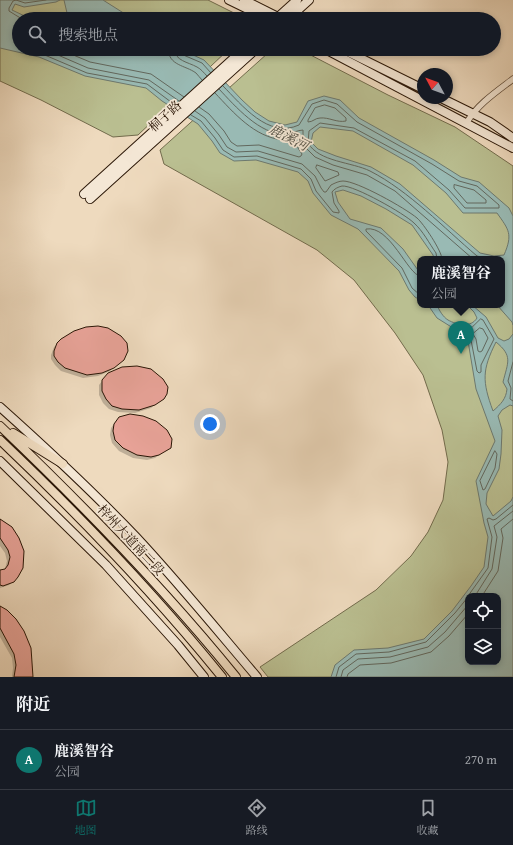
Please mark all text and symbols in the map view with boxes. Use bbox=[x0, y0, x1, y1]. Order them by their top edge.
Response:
search box bbox=[12, 12, 501, 56]
icon: search bbox=[26, 23, 48, 45]
text: 搜索地点 bbox=[58, 24, 118, 45]
north arrow bbox=[417, 68, 453, 104]
street label: 桐子路 bbox=[144, 96, 186, 136]
water label: 鹿溪河 bbox=[266, 119, 315, 157]
popup bbox=[417, 256, 505, 308]
text: 鹿溪智谷 bbox=[431, 262, 491, 283]
text: 公园 bbox=[431, 284, 457, 303]
pin: A bbox=[448, 321, 474, 354]
your location bbox=[200, 414, 220, 434]
street label: 梓州大道南二段 bbox=[93, 500, 169, 580]
map controls bbox=[465, 593, 501, 665]
button: locate bbox=[465, 593, 501, 629]
button: layers bbox=[465, 629, 501, 665]
text: 附近 bbox=[16, 691, 50, 716]
text: 鹿溪智谷 bbox=[54, 740, 114, 761]
text: A bbox=[25, 750, 33, 769]
text: 270 m bbox=[465, 750, 497, 769]
text: 公园 bbox=[54, 762, 80, 781]
tab: 地图 bbox=[75, 797, 97, 838]
tab: 路线 bbox=[246, 797, 268, 838]
tab: 收藏 bbox=[417, 797, 439, 838]

